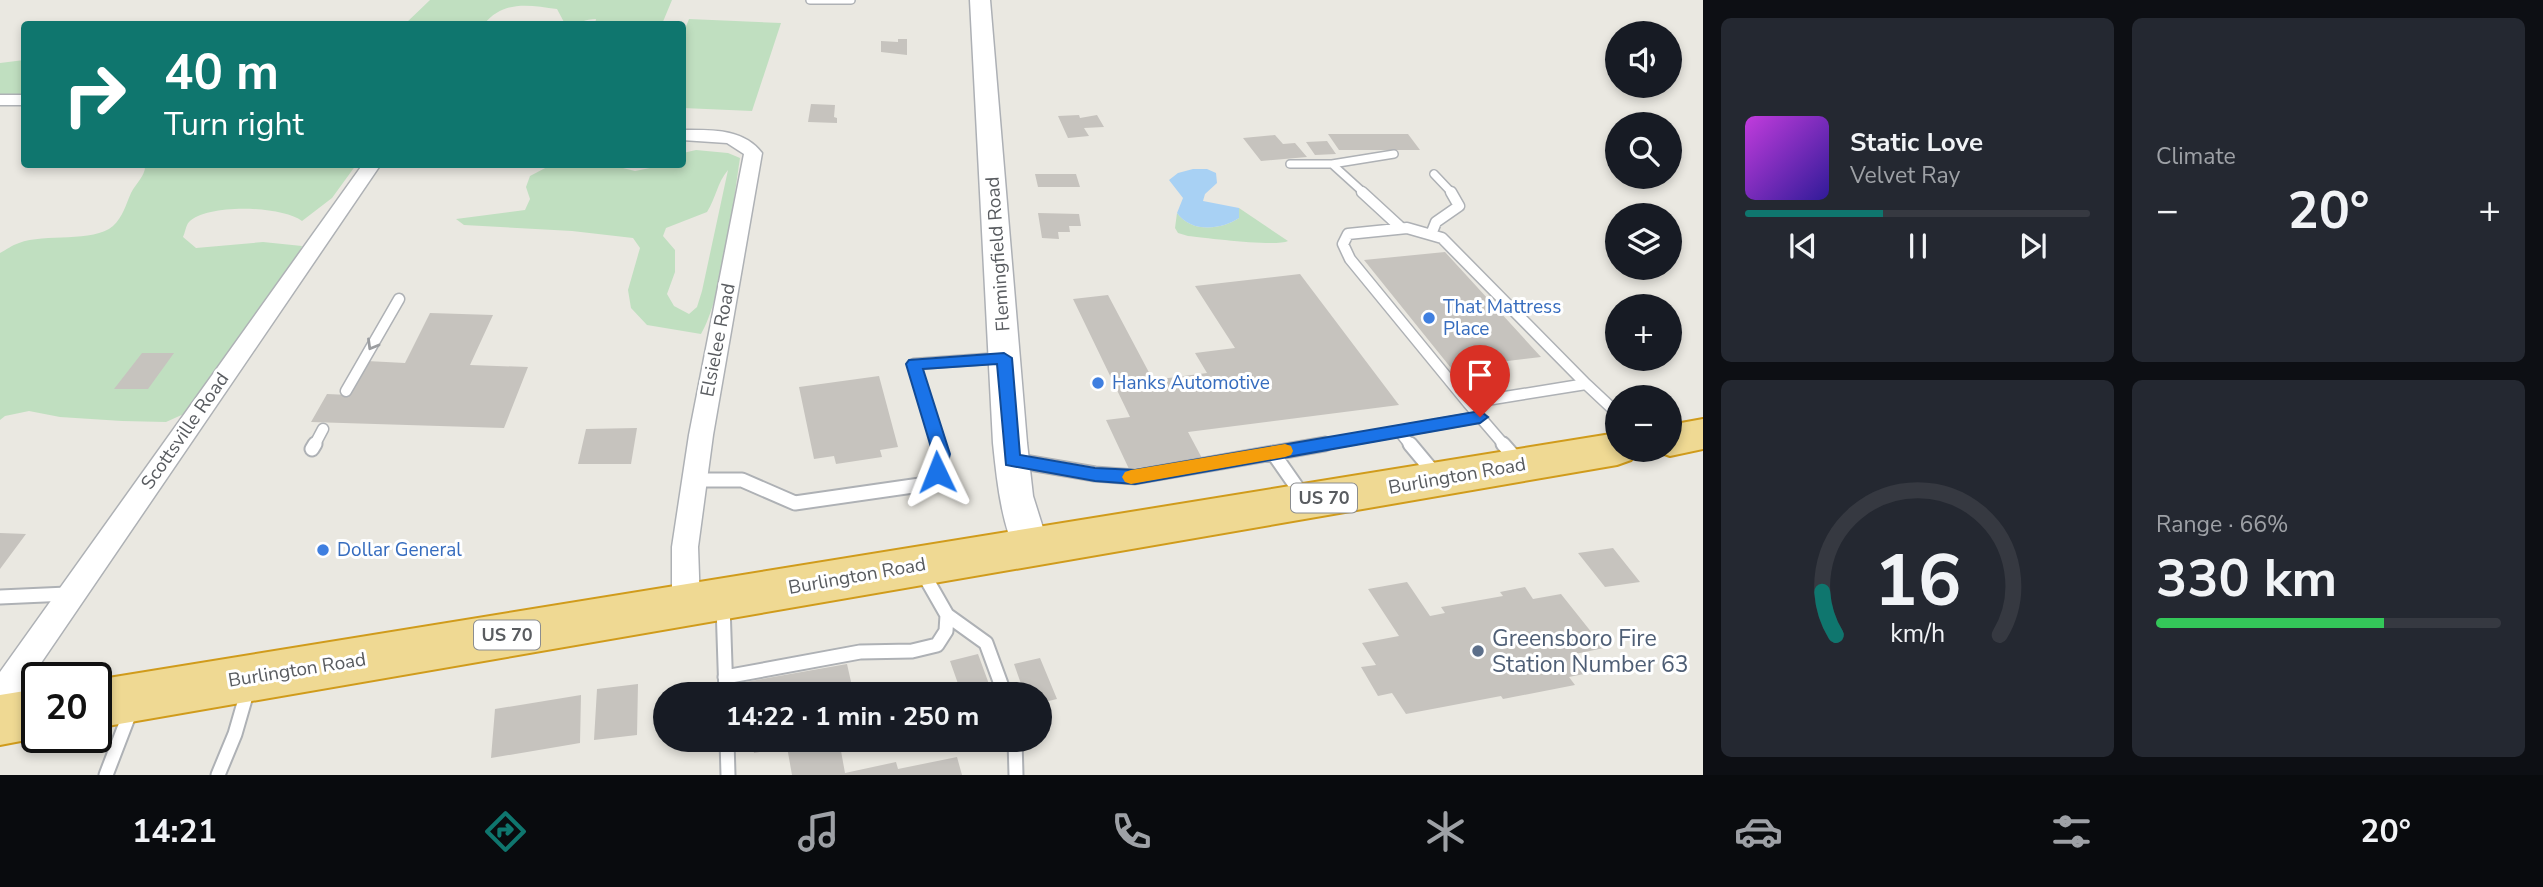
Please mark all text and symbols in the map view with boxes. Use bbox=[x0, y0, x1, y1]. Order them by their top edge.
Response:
map controls bbox=[1605, 21, 1682, 462]
button: sound bbox=[1605, 21, 1682, 98]
text: 40 m bbox=[164, 39, 279, 106]
icon: right bbox=[49, 49, 140, 140]
text: Turn right bbox=[164, 103, 304, 146]
button: search bbox=[1605, 112, 1682, 189]
text: Static Love bbox=[1850, 125, 1983, 160]
text: Climate bbox=[2156, 141, 2236, 172]
text: Velvet Ray bbox=[1850, 160, 1960, 191]
text: 20° bbox=[2287, 175, 2370, 246]
street label: Flemingfield Road bbox=[980, 176, 1016, 332]
text: − bbox=[2156, 185, 2179, 236]
text: + bbox=[2478, 185, 2501, 236]
button: layers bbox=[1605, 203, 1682, 280]
icon: previous bbox=[1784, 227, 1822, 265]
icon: pause bbox=[1899, 227, 1937, 265]
icon: next bbox=[2014, 227, 2052, 265]
street label: Elsielee Road bbox=[694, 281, 742, 399]
place label: That Mattress Place bbox=[1443, 294, 1561, 342]
button: + bbox=[1605, 294, 1682, 371]
marker: That Mattress Place bbox=[1421, 310, 1437, 326]
one-way arrow bbox=[367, 338, 380, 350]
pin bbox=[1450, 345, 1510, 417]
icon: arrive bbox=[1461, 356, 1499, 394]
street label: Scottsville Road bbox=[135, 367, 235, 495]
place label: Hanks Automotive bbox=[1112, 370, 1270, 396]
marker: Hanks Automotive bbox=[1090, 375, 1106, 391]
button: − bbox=[1605, 385, 1682, 462]
position arrow bbox=[900, 435, 974, 509]
street label: Burlington Road bbox=[1386, 451, 1528, 501]
road number: US 70 bbox=[1291, 484, 1357, 512]
text: Range · 66% bbox=[2156, 509, 2288, 540]
text: 16 bbox=[1874, 531, 1961, 631]
place label: Dollar General bbox=[337, 537, 462, 563]
marker: Dollar General bbox=[315, 542, 331, 558]
text: 330 km bbox=[2156, 543, 2337, 614]
street label: Burlington Road bbox=[786, 551, 928, 601]
text: km/h bbox=[1890, 616, 1945, 650]
road number: US 70 bbox=[474, 620, 540, 650]
place label: Greensboro Fire Station Number 63 bbox=[1492, 623, 1689, 680]
marker: Greensboro Fire Station Number 63 bbox=[1470, 643, 1486, 659]
street label: Burlington Road bbox=[226, 646, 368, 694]
speed limit sign: 20 bbox=[21, 662, 112, 753]
text: 14:22 · 1 min · 250 m bbox=[726, 699, 979, 734]
icon: directions bbox=[481, 807, 530, 856]
icon: music bbox=[794, 807, 843, 856]
icon: phone bbox=[1107, 807, 1156, 856]
icon: climate bbox=[1421, 807, 1470, 856]
icon: car bbox=[1734, 807, 1783, 856]
icon: filters bbox=[2047, 807, 2096, 856]
text: 14:21 bbox=[132, 810, 217, 853]
text: 20° bbox=[2360, 810, 2411, 853]

